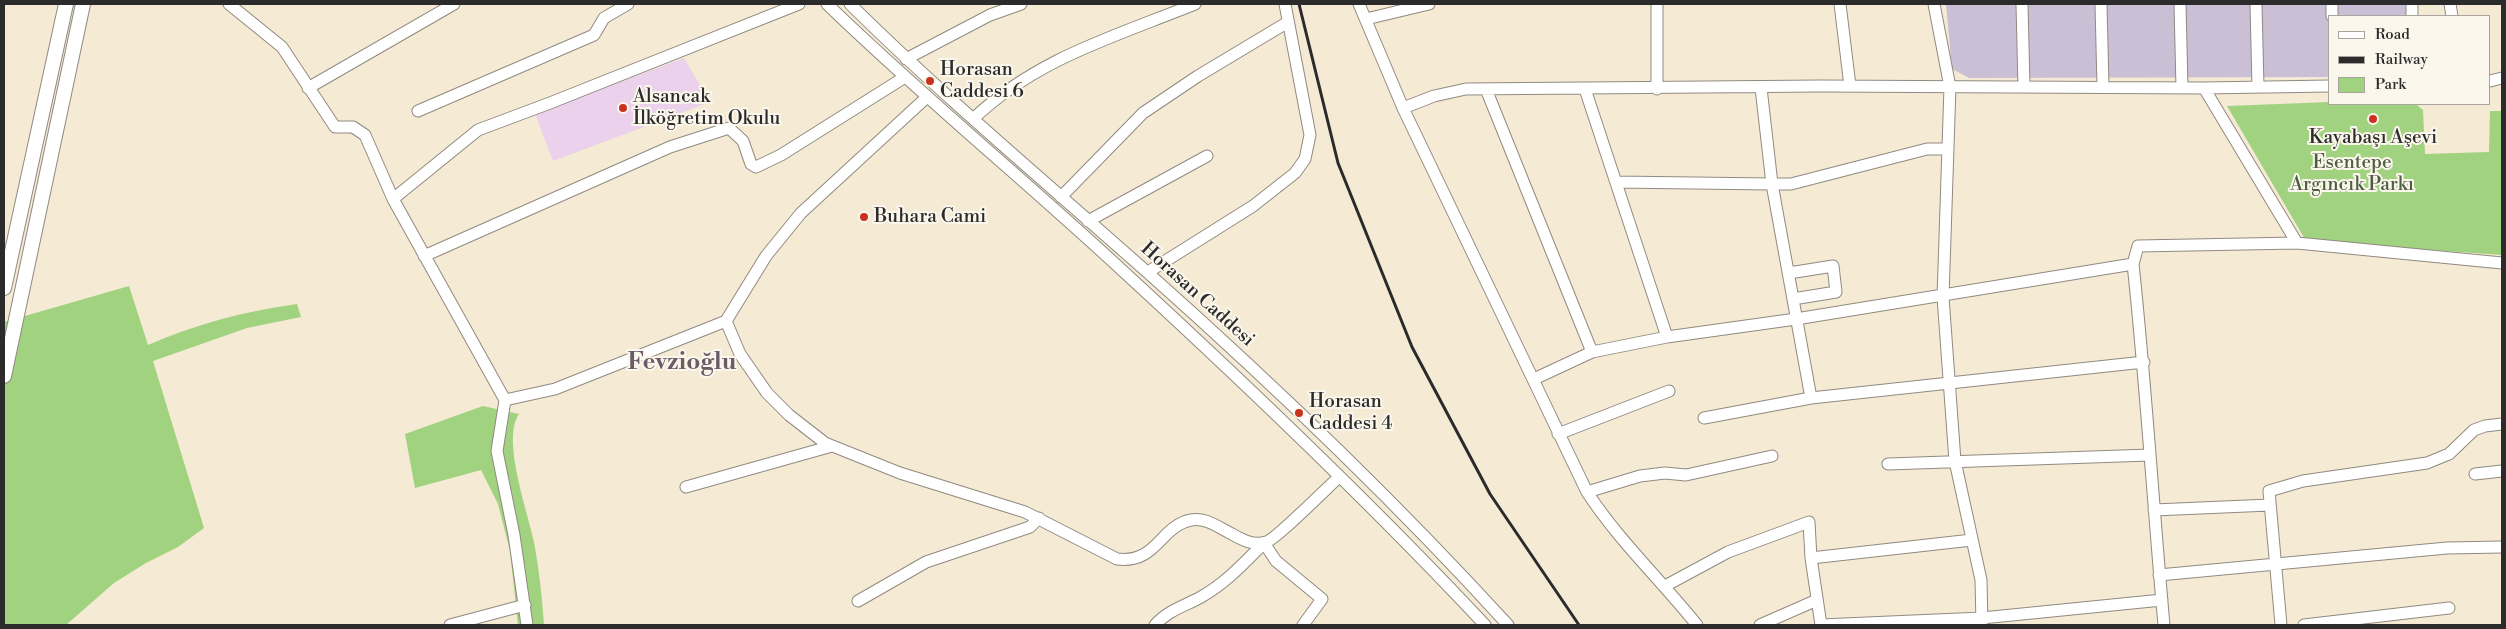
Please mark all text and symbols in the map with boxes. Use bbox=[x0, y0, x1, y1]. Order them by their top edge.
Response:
legend bbox=[2328, 15, 2491, 105]
text: Road bbox=[2375, 25, 2410, 44]
text: Railway bbox=[2375, 50, 2428, 69]
place label: Horasan Caddesi 6 bbox=[940, 59, 1024, 103]
marker: Horasan Caddesi 6 bbox=[924, 75, 936, 87]
text: Park bbox=[2375, 75, 2406, 94]
place label: Alsancak İlköğretim Okulu bbox=[633, 86, 780, 130]
marker: Alsancak İlköğretim Okulu bbox=[617, 102, 629, 114]
marker: Kayabaşı Aşevi bbox=[2367, 113, 2379, 125]
place label: Kayabaşı Aşevi bbox=[2309, 127, 2437, 149]
park label: Esentepe Argıncık Parkı bbox=[2290, 152, 2414, 196]
place label: Buhara Cami bbox=[874, 206, 986, 228]
marker: Buhara Cami bbox=[858, 211, 870, 223]
street label: Horasan Caddesi bbox=[1135, 238, 1259, 352]
district label: Fevzioğlu bbox=[628, 349, 736, 377]
place label: Horasan Caddesi 4 bbox=[1309, 391, 1393, 435]
marker: Horasan Caddesi 4 bbox=[1293, 407, 1305, 419]

